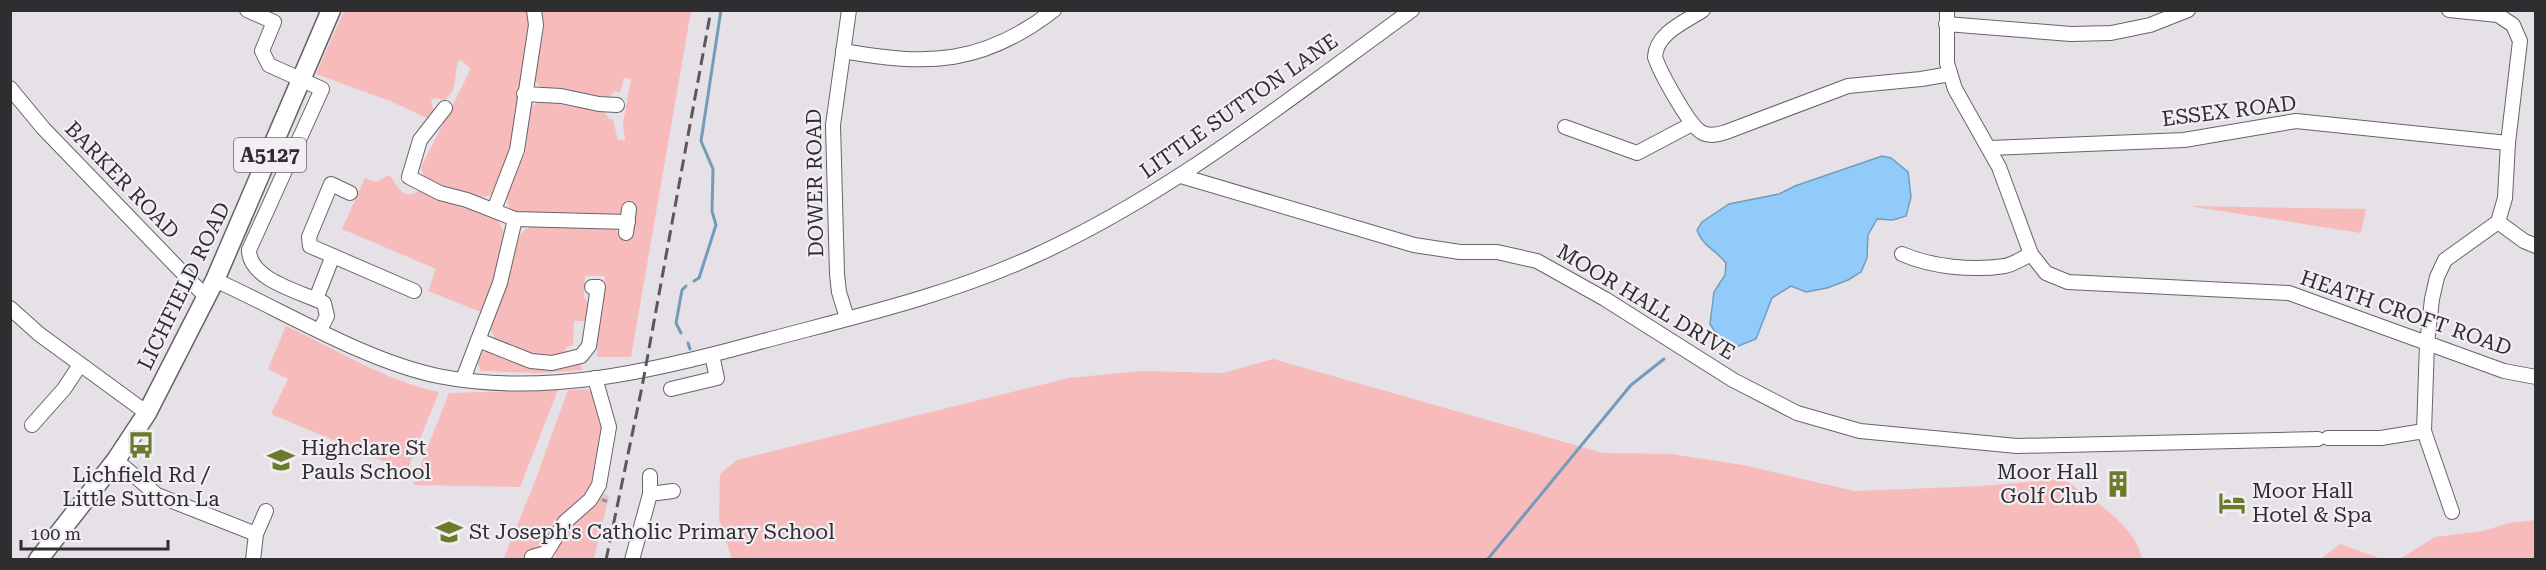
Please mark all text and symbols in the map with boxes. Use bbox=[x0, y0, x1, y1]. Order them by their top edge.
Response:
street label: LITTLE SUTTON LANE bbox=[1136, 29, 1342, 183]
street label: ESSEX ROAD bbox=[2160, 91, 2298, 131]
street label: DOWER ROAD bbox=[802, 108, 828, 258]
street label: BARKER ROAD bbox=[60, 116, 184, 244]
road number: A5127 bbox=[234, 138, 306, 172]
street label: LICHFIELD ROAD bbox=[133, 198, 235, 374]
street label: MOOR HALL DRIVE bbox=[1553, 239, 1739, 365]
street label: HEATH CROFT ROAD bbox=[2297, 266, 2515, 360]
bus stop icon: Lichfield Rd / Little Sutton La bbox=[126, 430, 156, 460]
place label: Highclare St Pauls School bbox=[301, 436, 432, 484]
school or university icon: Highclare St Pauls School bbox=[266, 445, 296, 475]
place label: Moor Hall Golf Club bbox=[1997, 460, 2099, 508]
place label: Lichfield Rd / Little Sutton La bbox=[62, 463, 220, 511]
building icon: Moor Hall Golf Club bbox=[2103, 469, 2133, 499]
place label: Moor Hall Hotel & Spa bbox=[2252, 479, 2372, 527]
hotel icon: Moor Hall Hotel & Spa bbox=[2217, 488, 2247, 518]
scale bar bbox=[21, 513, 168, 551]
school or university icon: St Joseph's Catholic Primary School bbox=[434, 517, 464, 547]
place label: St Joseph's Catholic Primary School bbox=[469, 520, 835, 544]
text: 100 m bbox=[30, 523, 81, 544]

